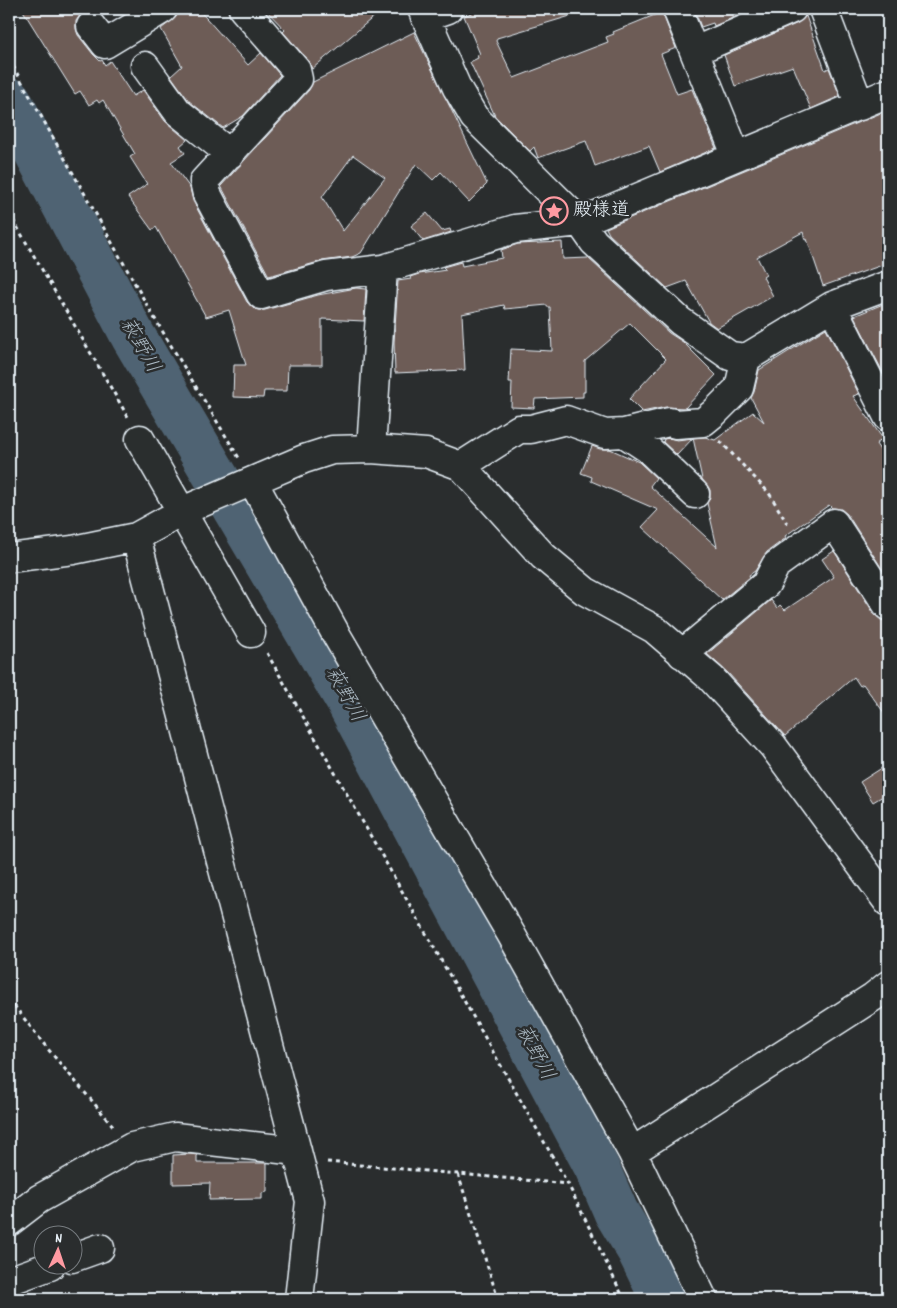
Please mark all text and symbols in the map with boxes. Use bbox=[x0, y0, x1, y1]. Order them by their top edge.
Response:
place icon: 殿様道 bbox=[539, 196, 569, 226]
place label: 殿様道 bbox=[573, 198, 630, 225]
water label: 萩野川 bbox=[112, 313, 166, 379]
water label: 萩野川 bbox=[317, 662, 371, 728]
water label: 萩野川 bbox=[508, 1020, 560, 1086]
north arrow bbox=[32, 1226, 82, 1276]
text: N bbox=[55, 1229, 63, 1249]

